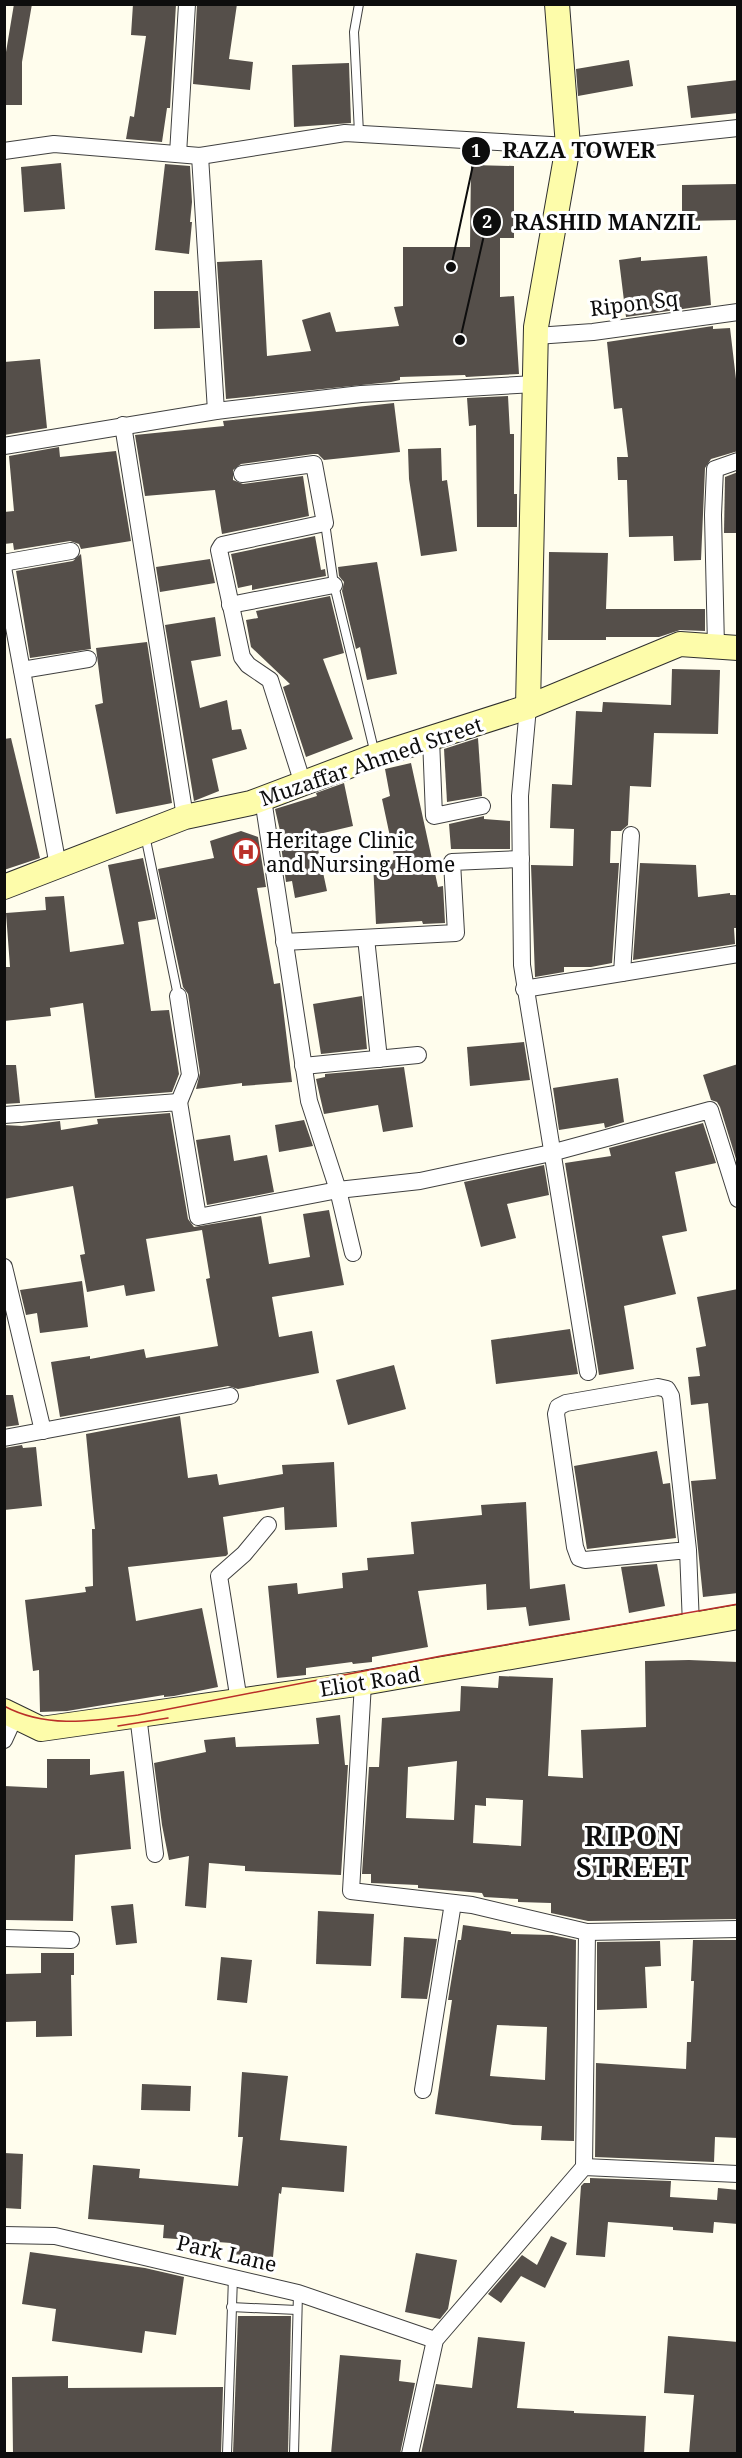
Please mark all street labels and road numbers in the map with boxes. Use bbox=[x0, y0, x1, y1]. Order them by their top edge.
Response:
street label: Ripon Sq bbox=[588, 284, 680, 322]
street label: Muzaffar Ahmed Street bbox=[256, 710, 486, 812]
street label: Eliot Road bbox=[317, 1659, 423, 1703]
street label: Park Lane bbox=[174, 2228, 280, 2278]

